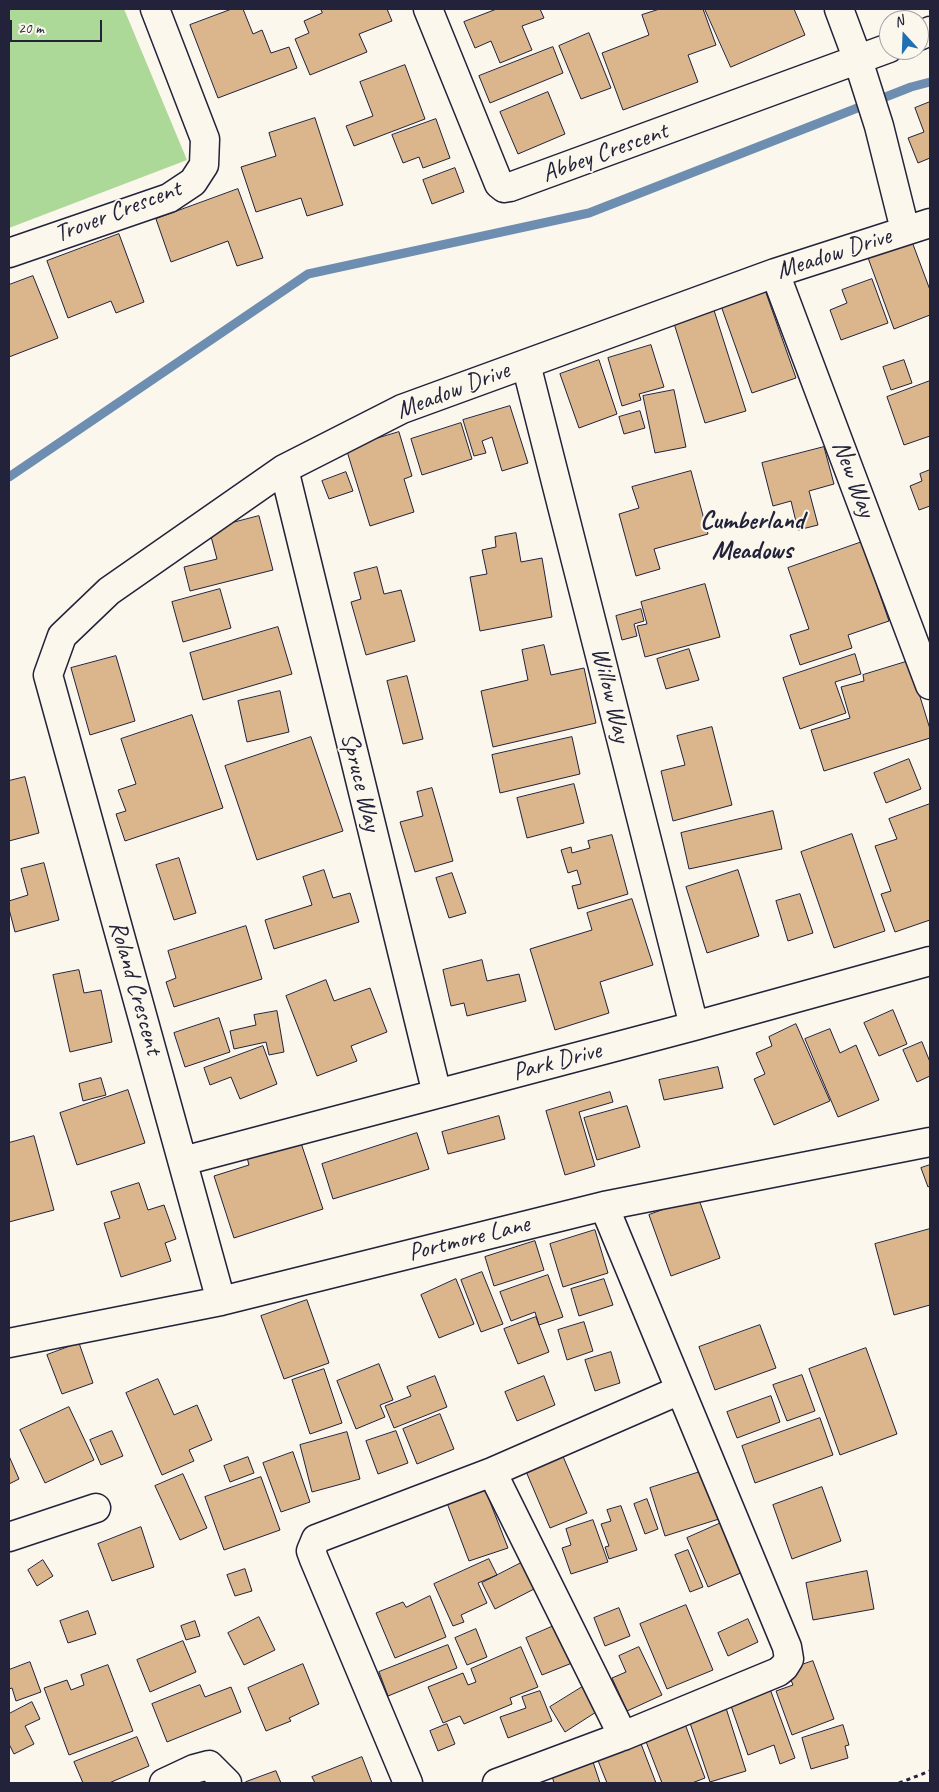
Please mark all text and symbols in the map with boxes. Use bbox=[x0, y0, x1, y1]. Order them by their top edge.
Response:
scale bar bbox=[12, 10, 105, 42]
north arrow bbox=[879, 10, 929, 60]
text: N bbox=[892, 12, 906, 31]
text: 20 m bbox=[18, 19, 44, 38]
street label: Abbey Crescent bbox=[538, 116, 672, 190]
street label: Trover Crescent bbox=[50, 174, 186, 250]
street label: Meadow Drive bbox=[773, 221, 895, 287]
street label: Meadow Drive bbox=[392, 356, 514, 426]
street label: New Way bbox=[825, 437, 881, 521]
district label: Cumberland Meadows bbox=[700, 505, 804, 566]
street label: Willow Way bbox=[584, 644, 636, 746]
street label: Spruce Way bbox=[333, 730, 387, 834]
street label: Roland Crescent bbox=[102, 918, 168, 1058]
street label: Park Drive bbox=[509, 1036, 605, 1088]
street label: Portmore Lane bbox=[405, 1209, 533, 1269]

